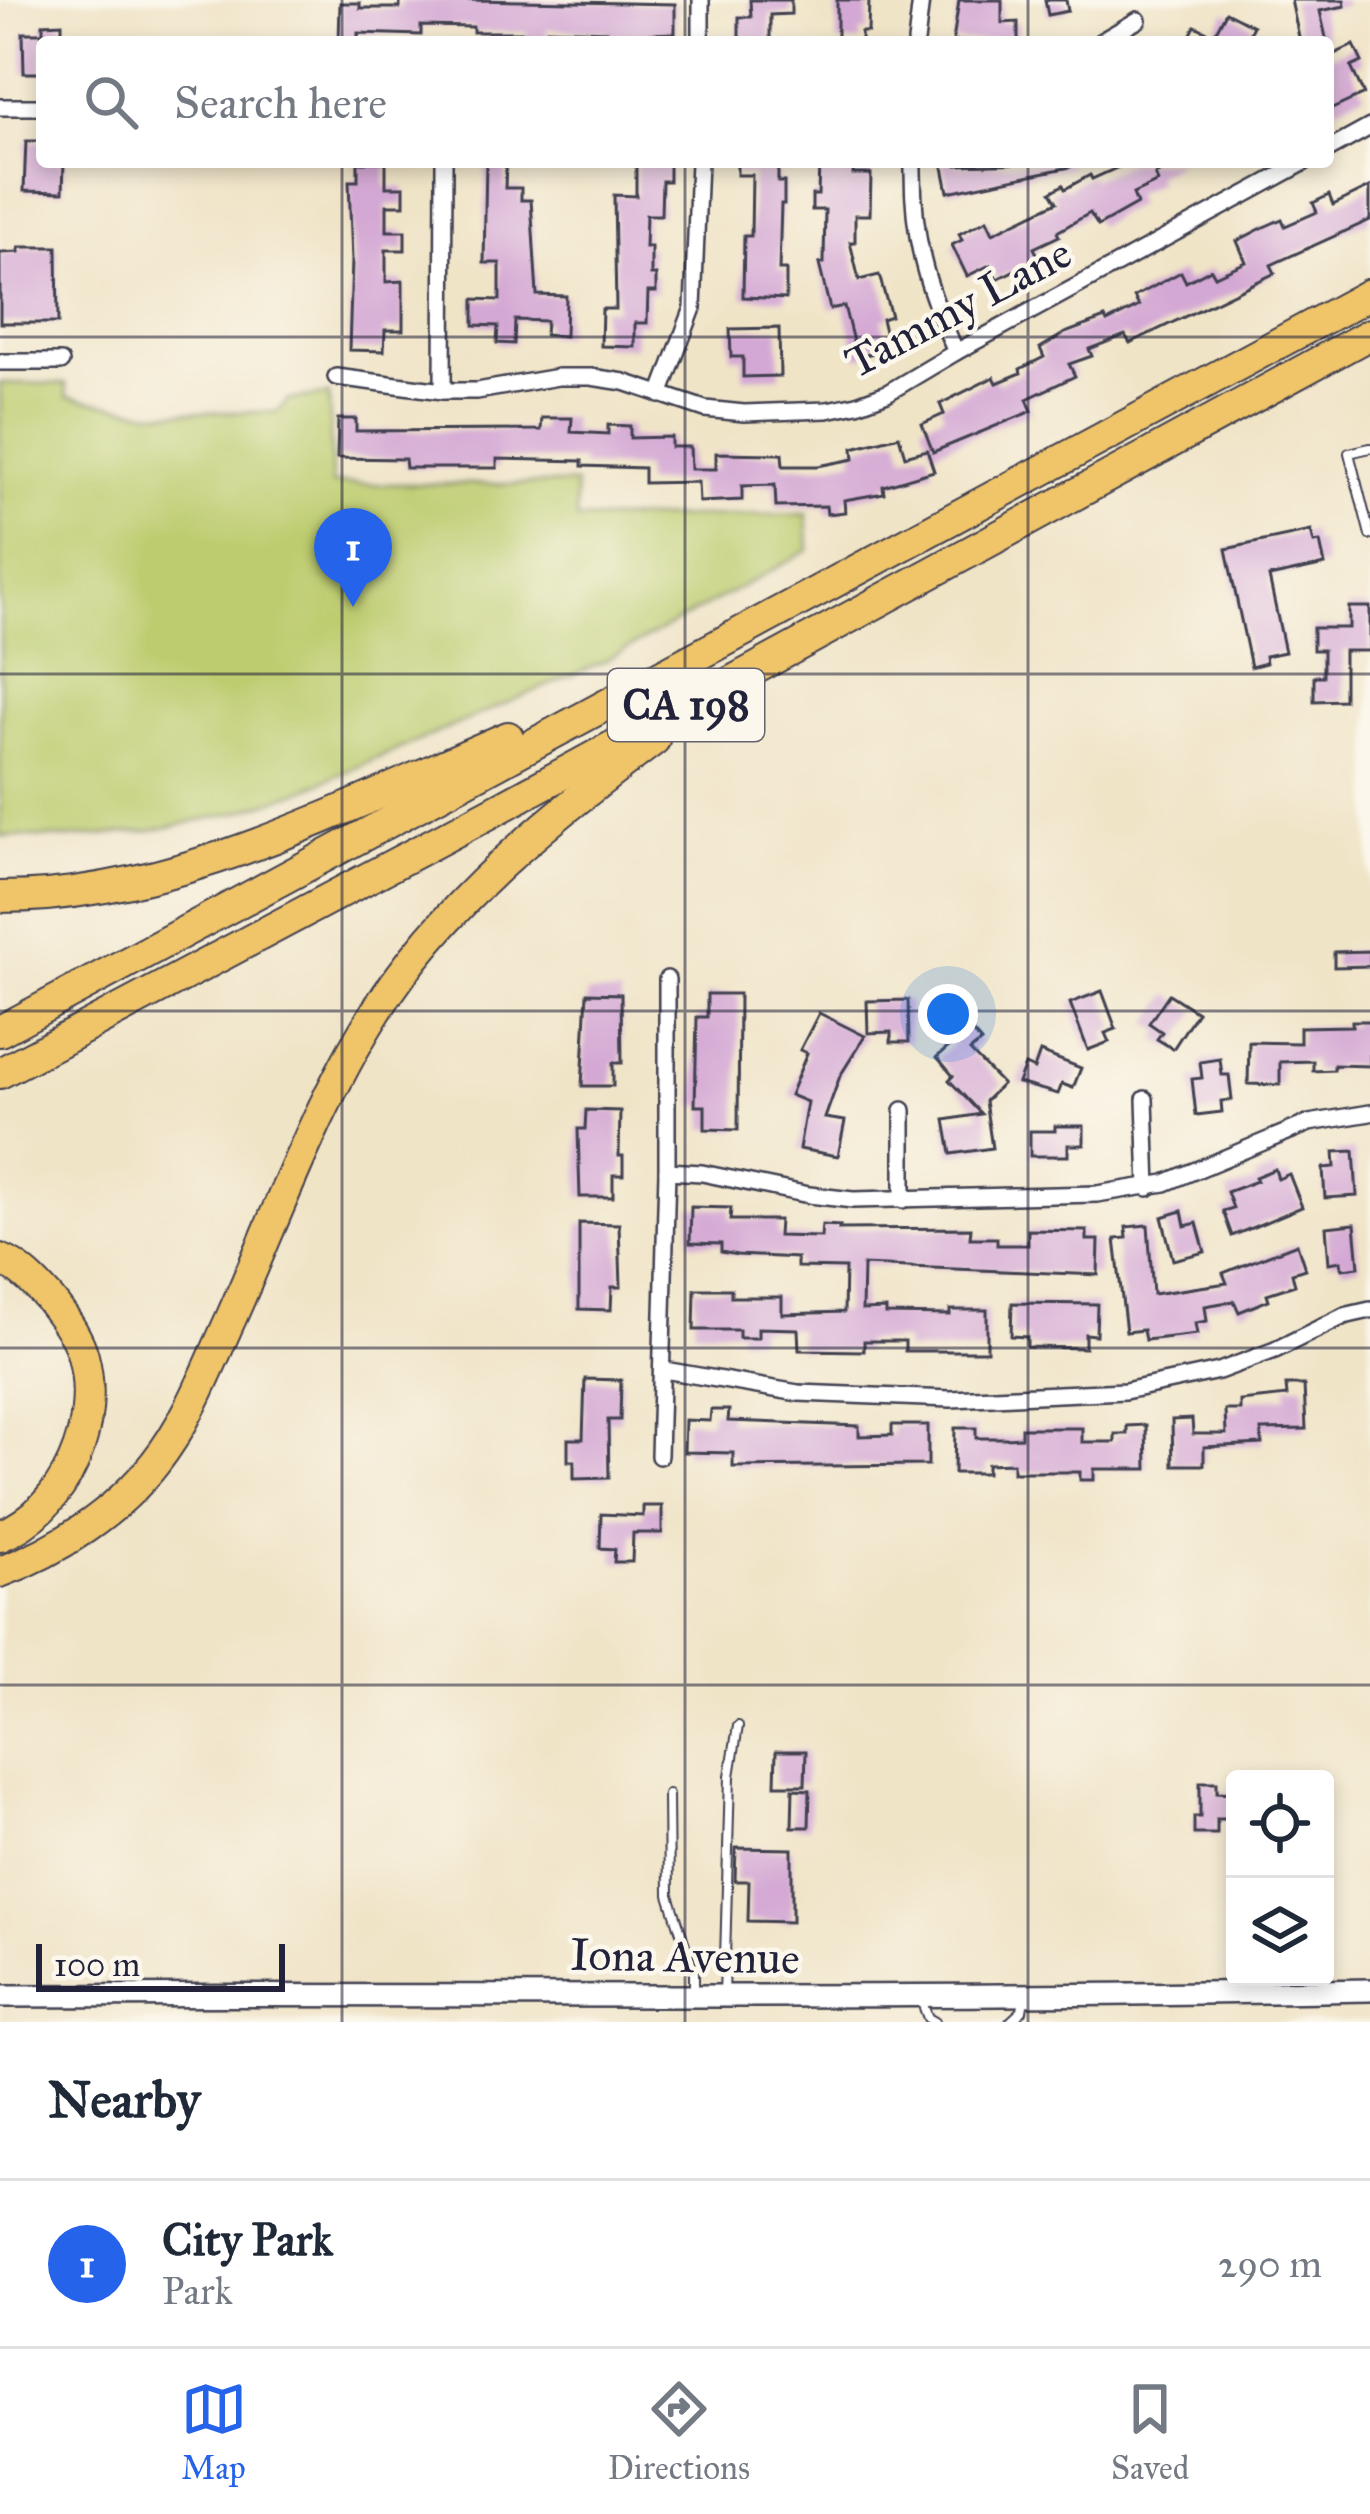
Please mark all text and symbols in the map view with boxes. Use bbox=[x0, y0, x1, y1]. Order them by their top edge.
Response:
search box bbox=[36, 36, 1334, 168]
icon: search bbox=[78, 69, 144, 135]
text: Search here bbox=[174, 75, 387, 130]
street label: Tammy Lane bbox=[836, 225, 1080, 389]
pin: 1 bbox=[314, 508, 392, 607]
road number: CA 198 bbox=[608, 669, 764, 741]
your location bbox=[918, 984, 978, 1044]
map controls bbox=[1226, 1770, 1334, 1986]
button: locate bbox=[1226, 1770, 1334, 1878]
button: layers bbox=[1226, 1878, 1334, 1986]
street label: Iona Avenue bbox=[570, 1927, 800, 1985]
scale bar bbox=[36, 1938, 285, 1991]
text: 100 m bbox=[54, 1945, 140, 1985]
text: Nearby bbox=[48, 2069, 200, 2131]
text: City Park bbox=[162, 2212, 333, 2267]
text: 1 bbox=[79, 2240, 95, 2288]
text: 290 m bbox=[1218, 2240, 1322, 2288]
text: Park bbox=[162, 2267, 233, 2315]
tab: Map bbox=[181, 2376, 247, 2488]
tab: Directions bbox=[608, 2376, 750, 2488]
tab: Saved bbox=[1111, 2376, 1189, 2488]

